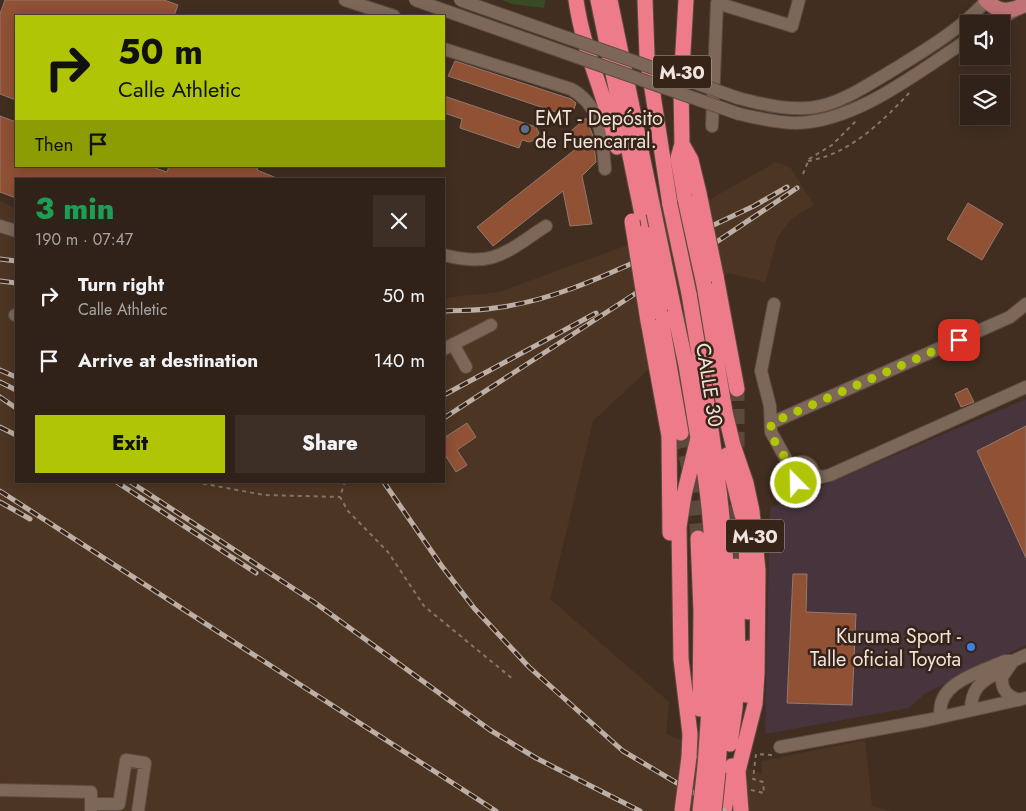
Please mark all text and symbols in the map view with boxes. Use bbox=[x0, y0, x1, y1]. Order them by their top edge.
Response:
map controls bbox=[960, 15, 1010, 125]
button: sound bbox=[960, 15, 1010, 65]
text: 50 m bbox=[118, 27, 203, 77]
icon: right bbox=[35, 35, 100, 100]
road number: M-30 bbox=[653, 56, 711, 88]
text: Calle Athletic bbox=[118, 73, 241, 105]
button: layers bbox=[960, 75, 1010, 125]
place label: EMT - Depósito de Fuencarral. bbox=[535, 104, 663, 156]
marker: EMT - Depósito de Fuencarral. bbox=[519, 123, 531, 135]
icon: arrive bbox=[84, 130, 112, 158]
text: Then bbox=[35, 131, 74, 158]
text: 3 min bbox=[35, 187, 114, 230]
button: close bbox=[373, 195, 425, 247]
text: 190 m · 07:47 bbox=[35, 228, 133, 251]
text: Turn right bbox=[78, 271, 164, 298]
icon: right bbox=[35, 282, 63, 310]
text: 50 m bbox=[382, 282, 425, 309]
text: Calle Athletic bbox=[78, 298, 167, 321]
pin bbox=[938, 319, 980, 361]
icon: arrive bbox=[945, 326, 973, 354]
street label: CALLE 30 bbox=[688, 341, 730, 429]
icon: arrive bbox=[35, 347, 63, 375]
text: Arrive at destination bbox=[78, 347, 258, 374]
text: 140 m bbox=[373, 347, 425, 374]
button: Exit bbox=[35, 415, 225, 473]
button: Share bbox=[235, 415, 425, 473]
position arrow bbox=[769, 456, 821, 508]
road number: M-30 bbox=[726, 520, 784, 552]
place label: Kuruma Sport - Talle oficial Toyota bbox=[810, 622, 962, 674]
marker: Kuruma Sport - Talle oficial Toyota bbox=[965, 641, 977, 653]

